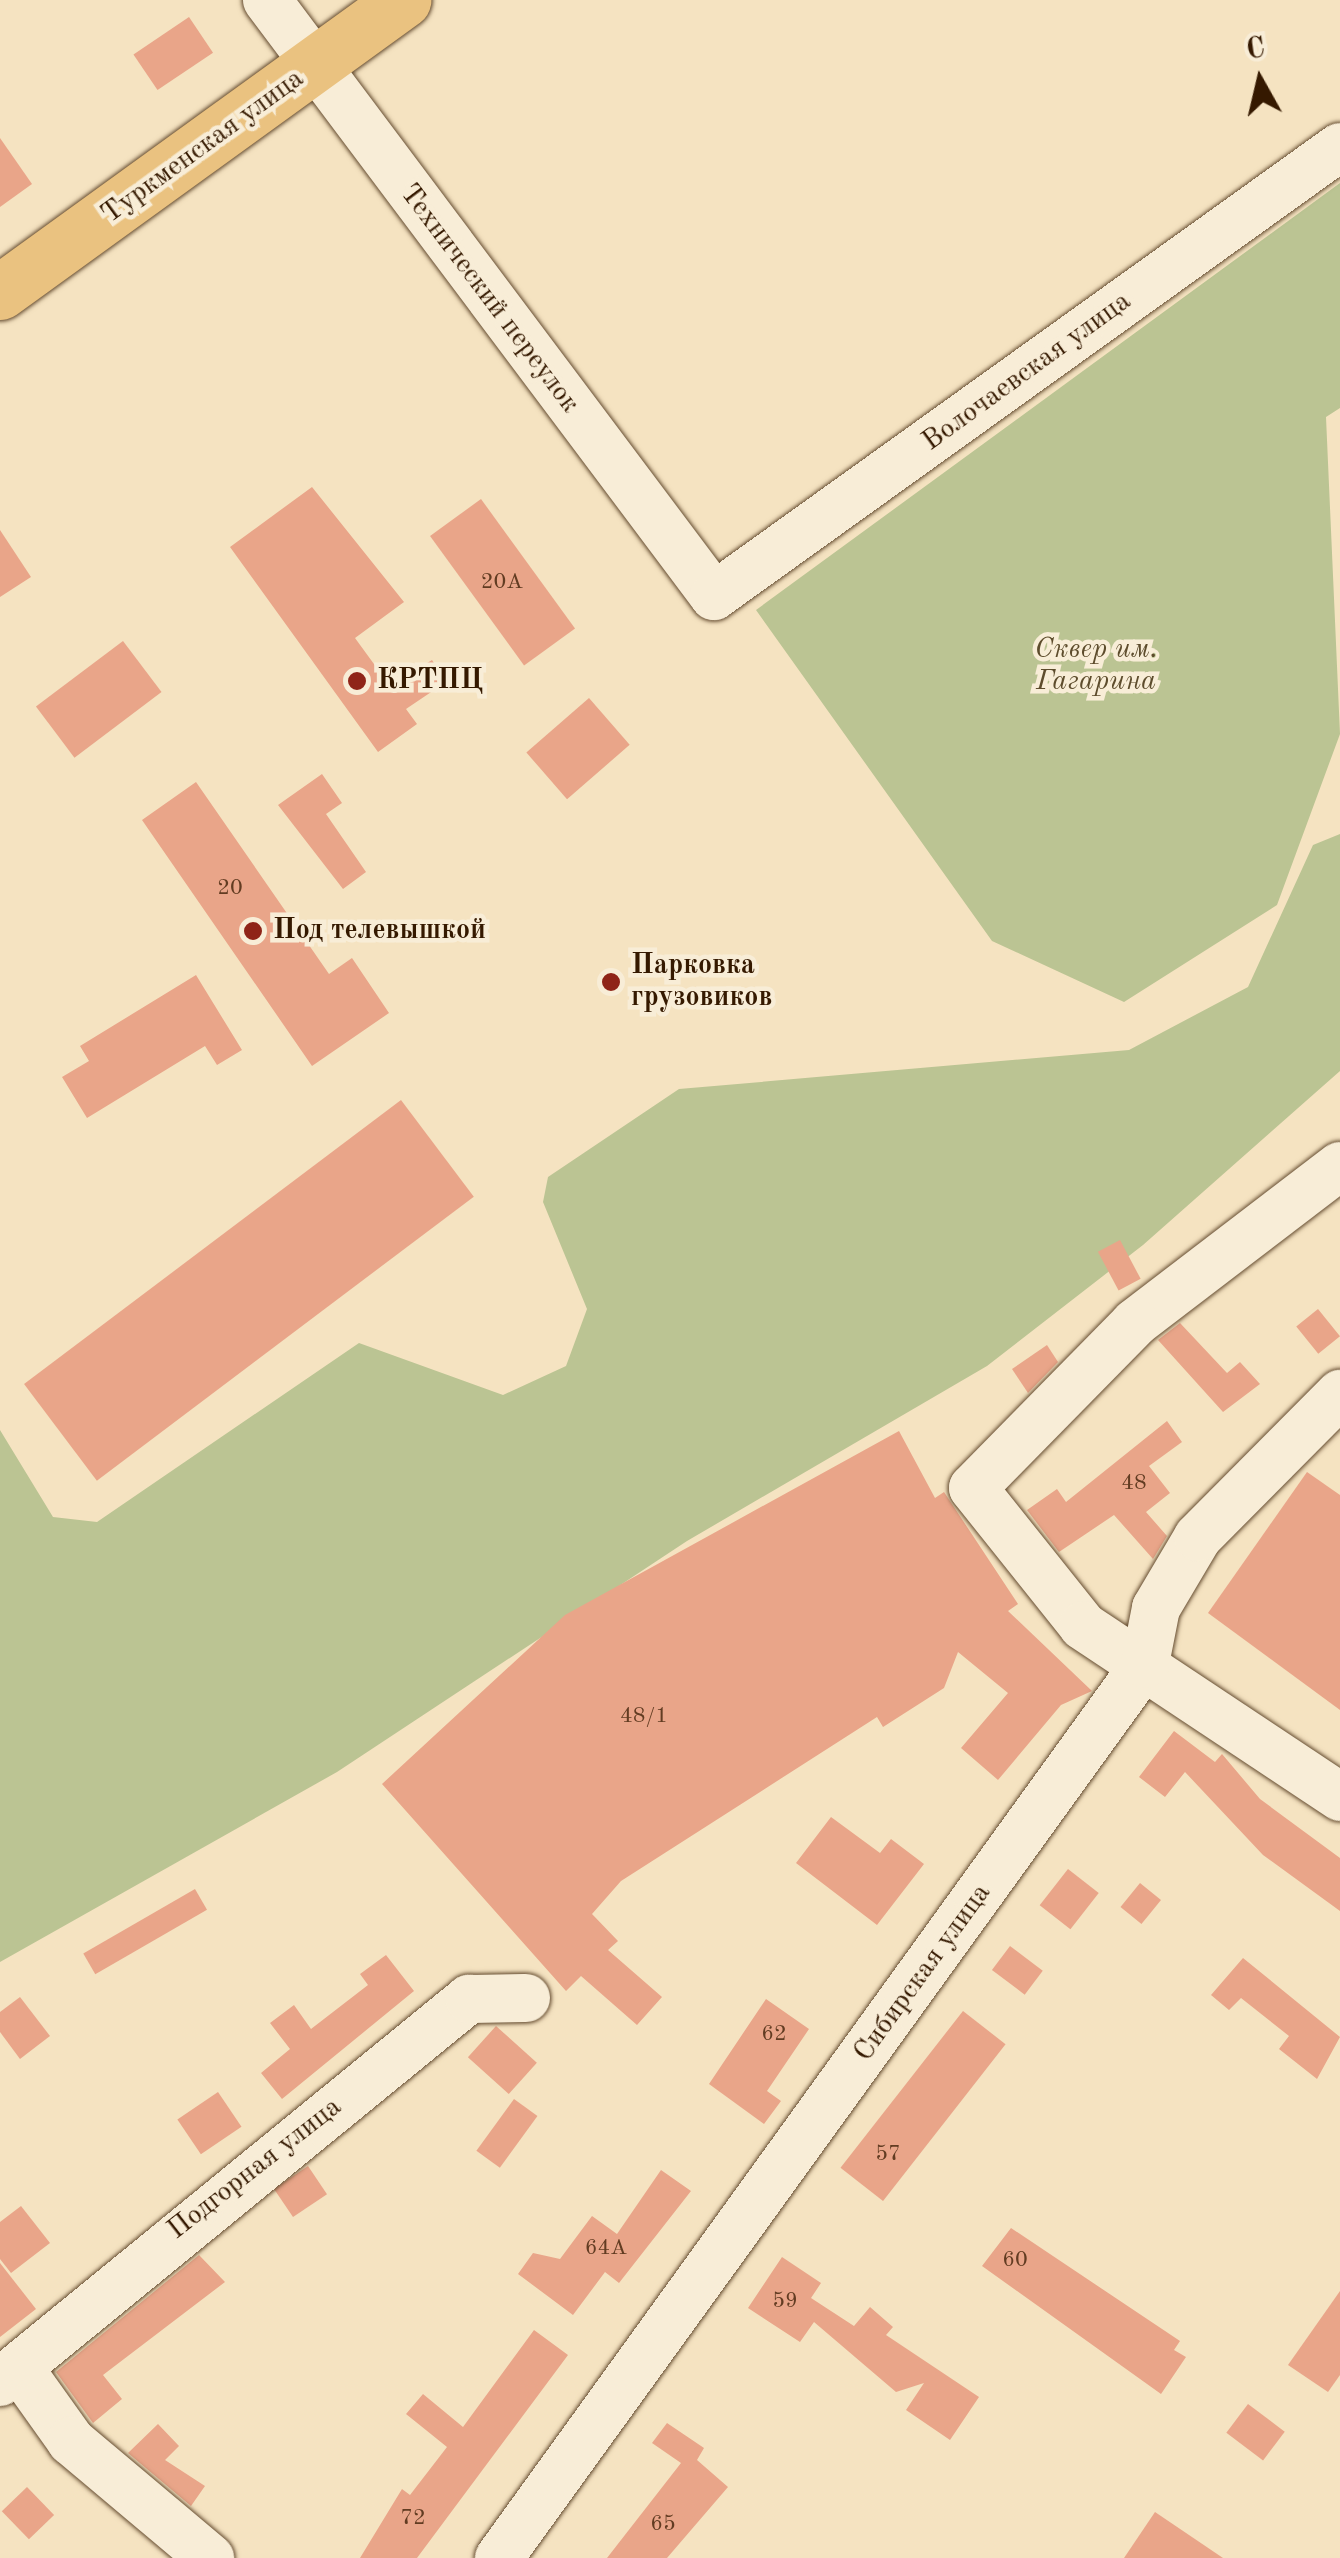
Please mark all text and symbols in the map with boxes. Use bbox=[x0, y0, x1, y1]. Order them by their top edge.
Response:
north arrow bbox=[1210, 30, 1310, 130]
text: С bbox=[1245, 35, 1267, 65]
street label: Туркменская улица bbox=[95, 62, 311, 232]
street label: Технический переулок bbox=[392, 178, 586, 420]
street label: Волочаевская улица bbox=[916, 285, 1138, 459]
house number: 20А bbox=[481, 570, 523, 596]
park label: Сквер им. Гагарина bbox=[1034, 633, 1158, 699]
place label: КРТПЦ bbox=[377, 664, 483, 698]
marker: КРТПЦ bbox=[346, 670, 368, 692]
house number: 20 bbox=[217, 876, 243, 902]
place label: Под телевышкой bbox=[273, 914, 486, 948]
marker: Под телевышкой bbox=[242, 920, 264, 942]
place label: Парковка грузовиков bbox=[631, 949, 772, 1015]
marker: Парковка грузовиков bbox=[600, 971, 622, 993]
house number: 48 bbox=[1121, 1471, 1147, 1497]
house number: 48/1 bbox=[620, 1704, 668, 1730]
street label: Сибирская улица bbox=[847, 1878, 999, 2068]
house number: 62 bbox=[761, 2022, 787, 2048]
street label: Подгорная улица bbox=[161, 2091, 349, 2247]
house number: 57 bbox=[875, 2142, 901, 2168]
house number: 64А bbox=[585, 2236, 627, 2262]
house number: 60 bbox=[1002, 2248, 1028, 2274]
house number: 59 bbox=[772, 2289, 798, 2315]
house number: 72 bbox=[400, 2506, 426, 2532]
house number: 65 bbox=[650, 2512, 676, 2538]

